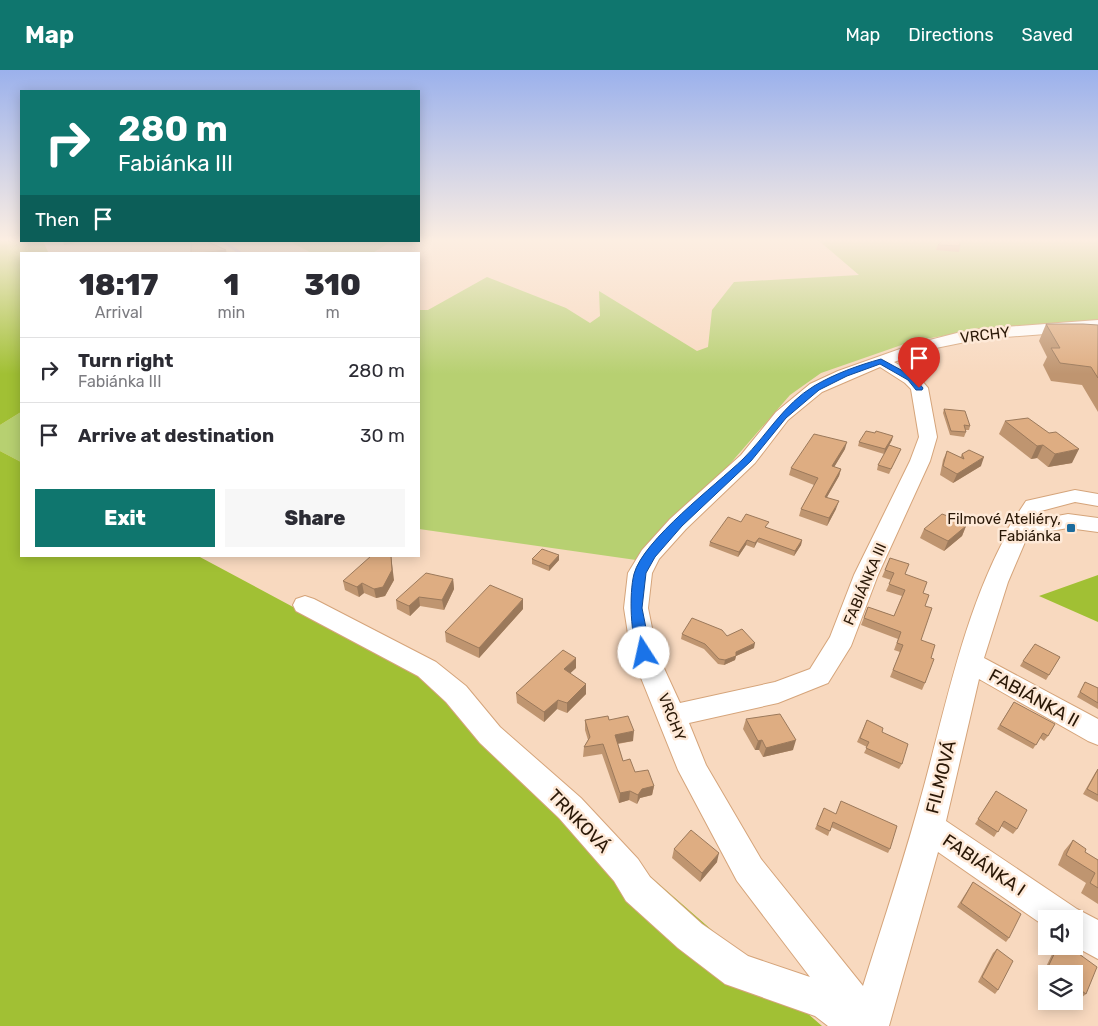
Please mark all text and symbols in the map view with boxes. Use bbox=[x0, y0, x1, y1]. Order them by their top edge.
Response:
text: Map bbox=[25, 21, 74, 49]
text: Map bbox=[845, 24, 880, 46]
text: Directions bbox=[908, 24, 994, 46]
text: Saved bbox=[1022, 24, 1073, 46]
text: 280 m bbox=[118, 108, 228, 150]
icon: right bbox=[35, 110, 100, 175]
text: Fabiánka III bbox=[118, 150, 233, 177]
icon: arrive bbox=[89, 205, 117, 233]
text: Then bbox=[35, 208, 79, 231]
text: 18:17 bbox=[79, 267, 159, 303]
text: 1 bbox=[223, 267, 239, 303]
text: 310 bbox=[304, 267, 361, 303]
text: Arrival bbox=[95, 303, 143, 322]
text: min bbox=[217, 303, 245, 322]
text: m bbox=[326, 303, 340, 322]
street label: VRCHY bbox=[959, 323, 1011, 347]
pin bbox=[898, 337, 940, 388]
icon: arrive bbox=[905, 344, 933, 372]
text: Turn right bbox=[78, 349, 173, 372]
icon: right bbox=[35, 356, 63, 384]
text: 280 m bbox=[348, 359, 405, 382]
text: Fabiánka III bbox=[78, 372, 162, 391]
icon: arrive bbox=[35, 421, 63, 449]
text: Arrive at destination bbox=[78, 424, 274, 447]
text: 30 m bbox=[360, 424, 405, 447]
button: Exit bbox=[35, 489, 215, 547]
button: Share bbox=[225, 489, 405, 547]
place label: Filmové Ateliéry, Fabiánka bbox=[947, 510, 1061, 545]
marker: Filmové Ateliéry, Fabiánka bbox=[1065, 522, 1077, 534]
street label: FABIÁNKA III bbox=[840, 540, 890, 628]
position arrow bbox=[617, 626, 669, 678]
street label: FABIÁNKA II bbox=[985, 664, 1083, 732]
street label: VRCHY bbox=[654, 690, 690, 744]
street label: FILMOVÁ bbox=[921, 738, 961, 816]
street label: TRNKOVÁ bbox=[543, 785, 615, 857]
street label: FABIÁNKA I bbox=[938, 829, 1030, 901]
map controls bbox=[1038, 910, 1083, 1010]
button: sound bbox=[1038, 910, 1083, 955]
button: layers bbox=[1038, 965, 1083, 1010]

